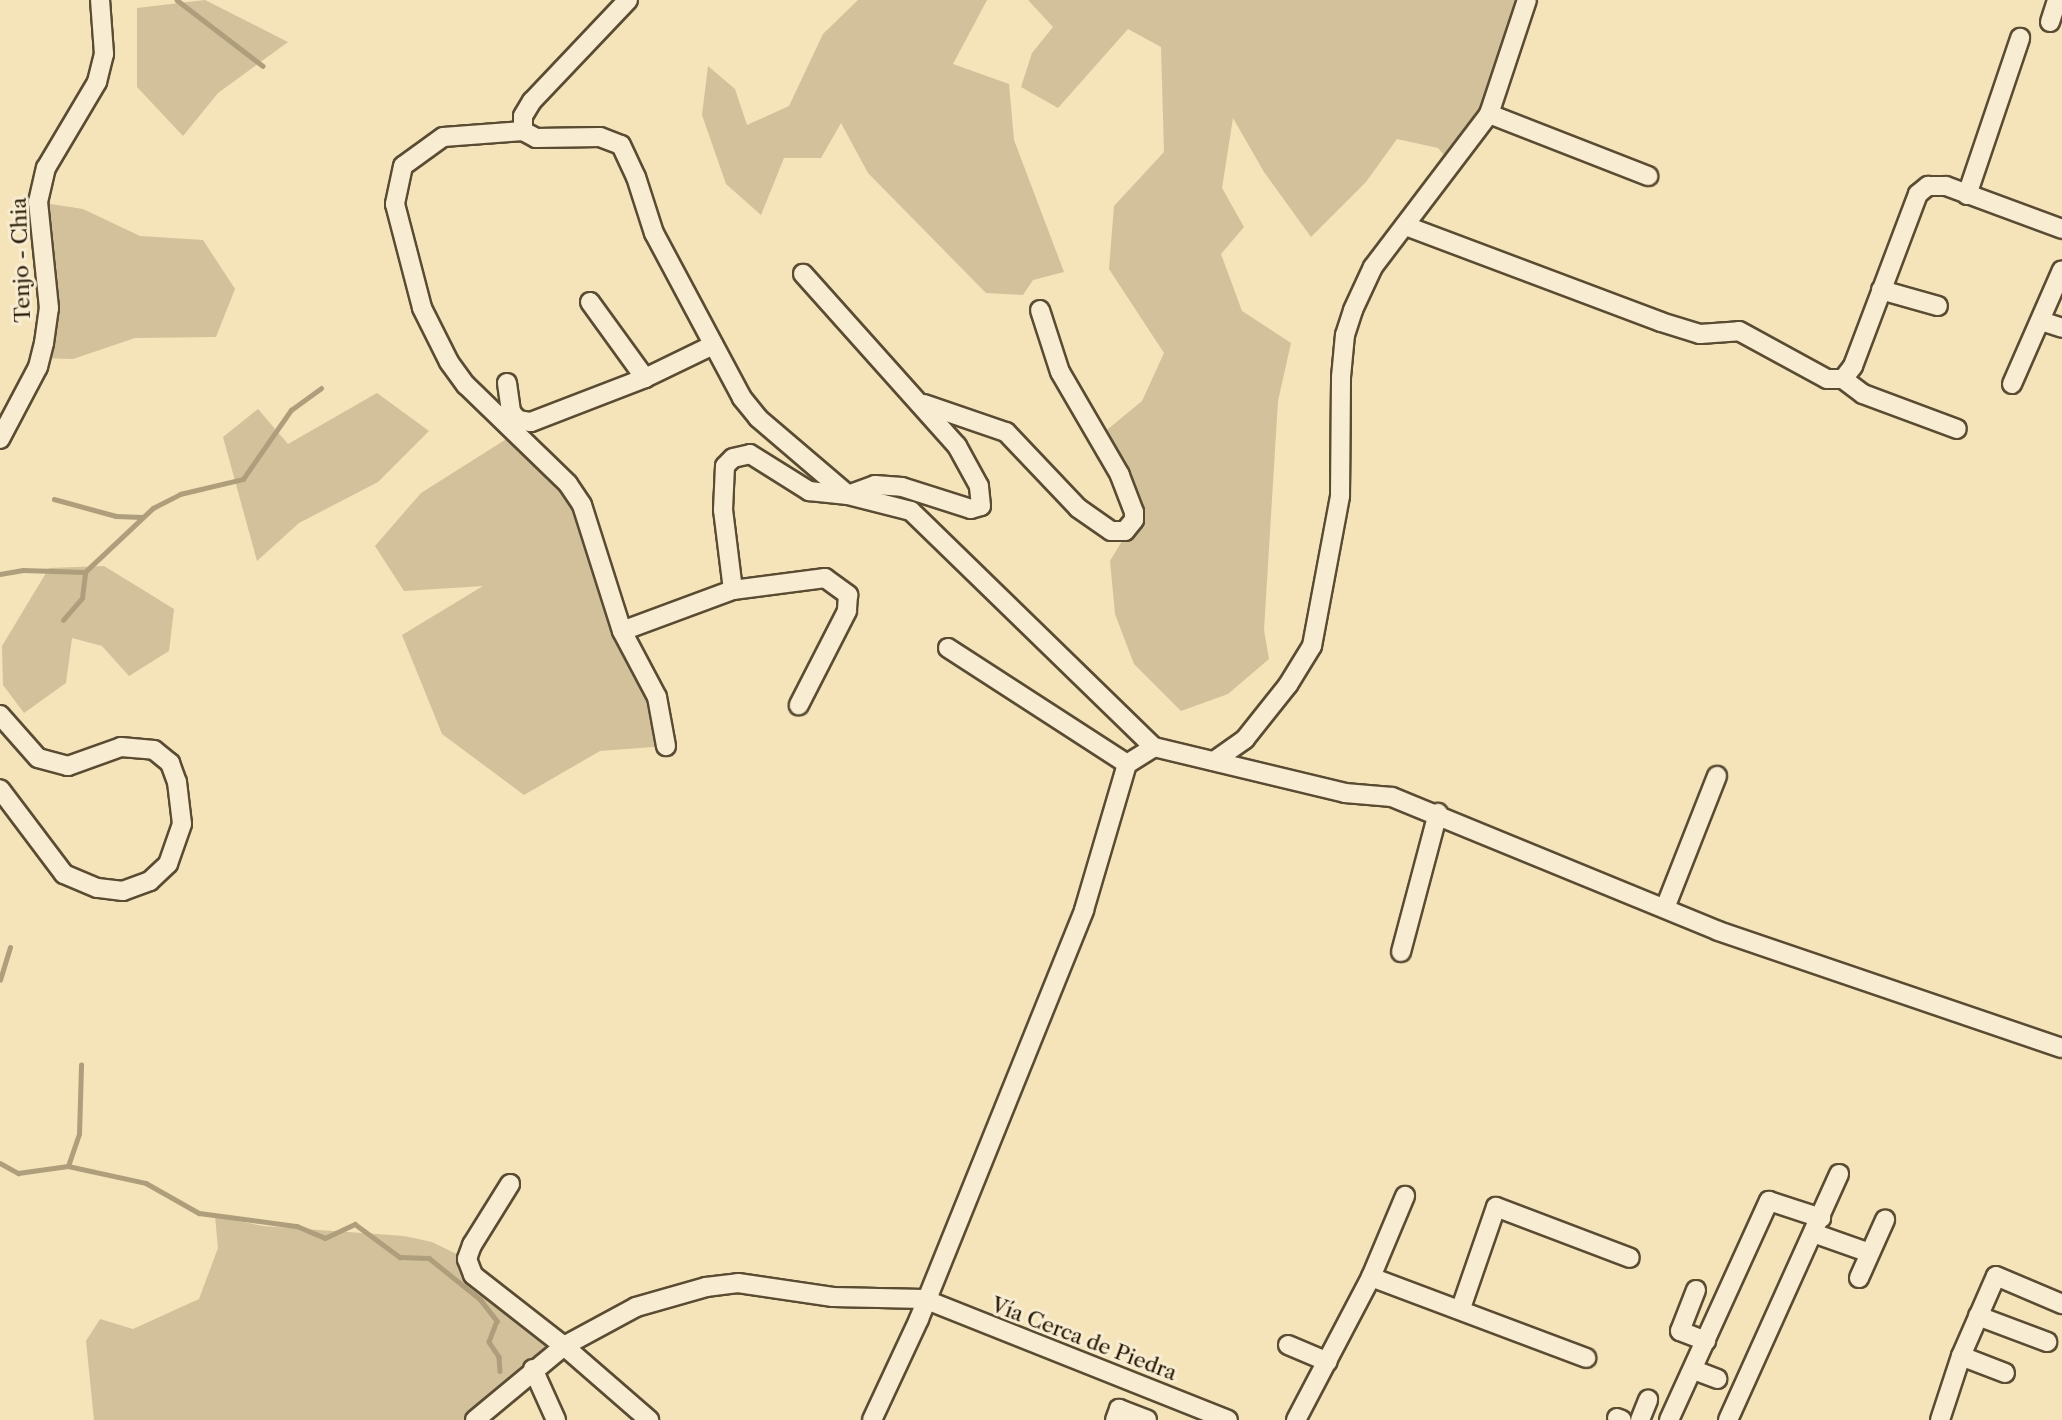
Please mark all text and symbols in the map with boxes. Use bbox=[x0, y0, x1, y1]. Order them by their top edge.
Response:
street label: Tenjo - Chia bbox=[6, 197, 36, 323]
street label: Vía Cerca de Piedra bbox=[988, 1292, 1180, 1386]

